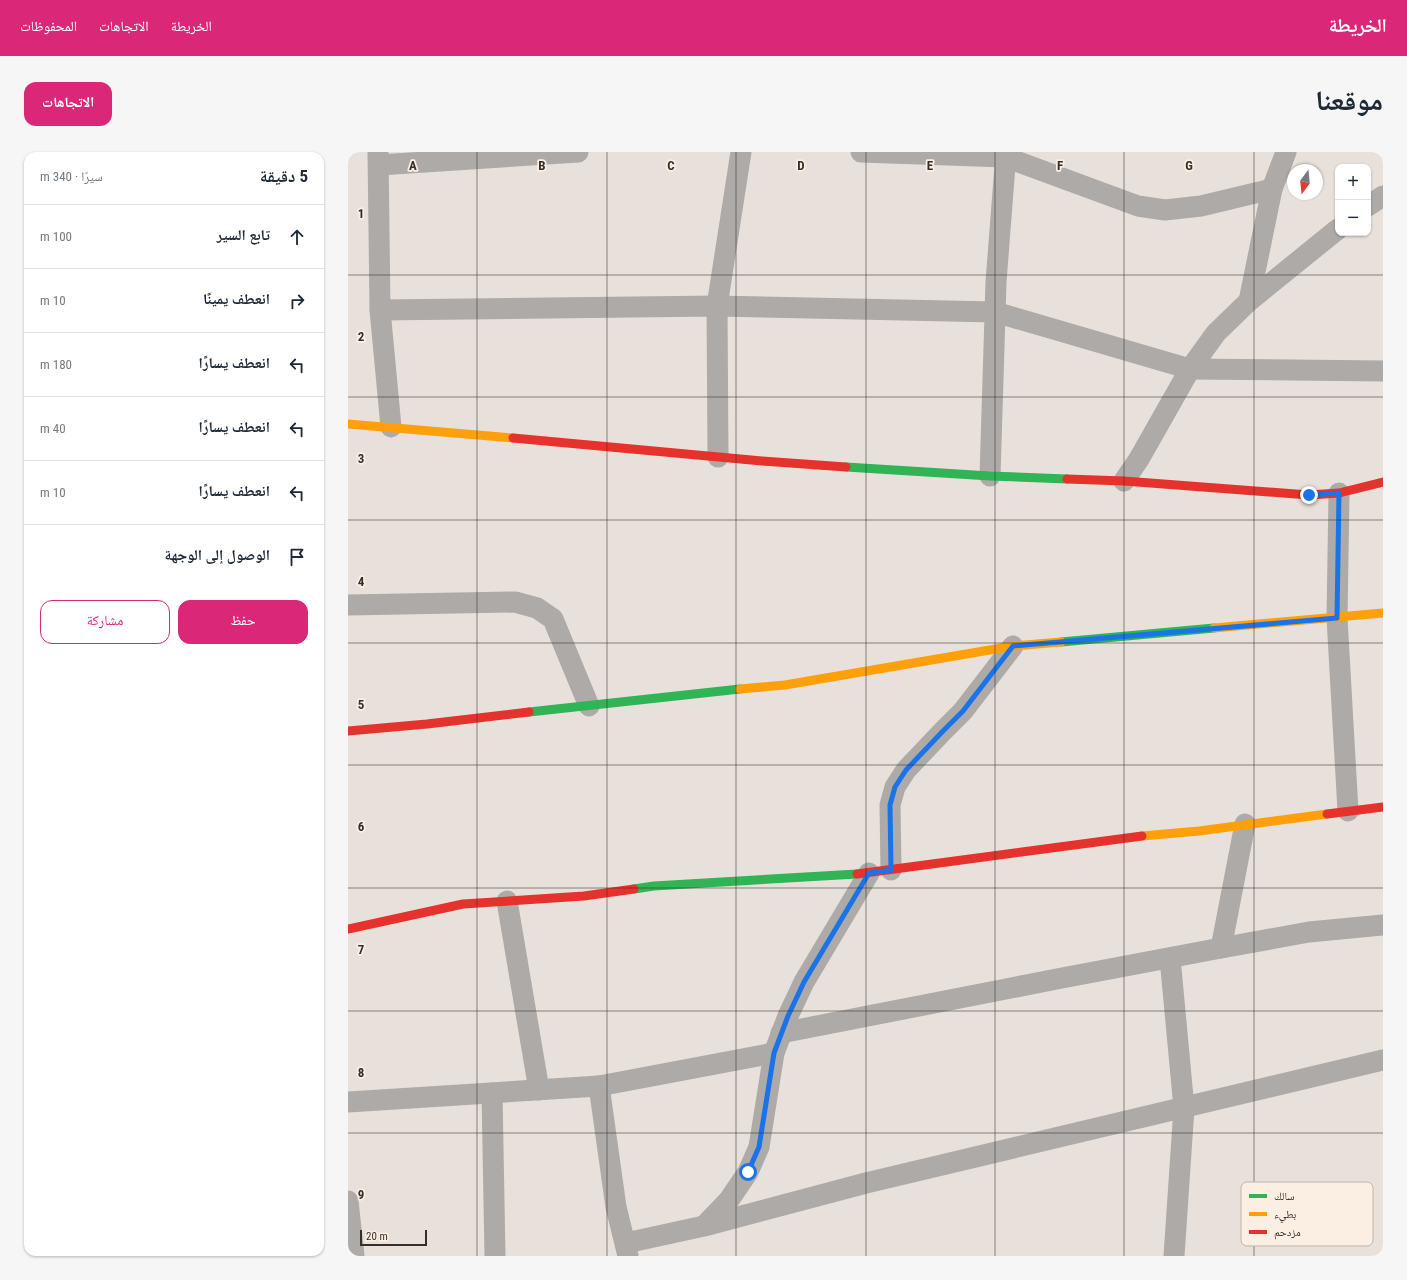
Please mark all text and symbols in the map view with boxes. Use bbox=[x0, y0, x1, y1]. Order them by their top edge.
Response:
text: الخريطة bbox=[1329, 14, 1387, 37]
text: المحفوظات bbox=[20, 18, 77, 34]
text: الاتجاهات bbox=[99, 18, 149, 34]
text: الخريطة bbox=[171, 18, 212, 34]
button: الاتجاهات bbox=[24, 82, 112, 126]
text: موقعنا bbox=[1315, 84, 1383, 117]
text: A bbox=[409, 158, 417, 173]
text: B bbox=[538, 158, 546, 173]
text: C bbox=[667, 158, 675, 173]
text: D bbox=[797, 158, 805, 173]
text: E bbox=[927, 158, 934, 173]
text: F bbox=[1057, 158, 1063, 173]
text: G bbox=[1185, 158, 1193, 173]
north arrow bbox=[1287, 164, 1323, 200]
map controls bbox=[1335, 164, 1371, 236]
button: + bbox=[1335, 164, 1371, 200]
text: 5 دقيقة bbox=[260, 166, 308, 186]
text: سيرًا · 340 m bbox=[40, 169, 103, 184]
button: − bbox=[1335, 200, 1371, 236]
text: 1 bbox=[358, 206, 364, 221]
text: تابع السير bbox=[217, 226, 270, 244]
icon: ahead bbox=[286, 226, 308, 248]
text: 100 m bbox=[40, 229, 72, 244]
text: انعطف يمينًا bbox=[203, 290, 270, 308]
icon: right bbox=[286, 290, 308, 312]
text: 10 m bbox=[40, 293, 66, 308]
text: 2 bbox=[358, 329, 365, 344]
text: انعطف يسارًا bbox=[199, 354, 270, 372]
icon: left bbox=[286, 354, 308, 376]
text: 180 m bbox=[40, 357, 72, 372]
text: انعطف يسارًا bbox=[199, 418, 270, 436]
icon: left bbox=[286, 418, 308, 440]
text: 40 m bbox=[40, 421, 66, 436]
text: 3 bbox=[358, 451, 364, 466]
text: انعطف يسارًا bbox=[199, 482, 270, 500]
icon: left bbox=[286, 482, 308, 504]
text: 10 m bbox=[40, 485, 66, 500]
route end bbox=[1300, 486, 1318, 504]
text: الوصول إلى الوجهة bbox=[164, 546, 270, 564]
icon: arrive bbox=[286, 546, 308, 568]
text: 4 bbox=[358, 574, 365, 589]
button: مشاركة bbox=[40, 600, 170, 644]
button: حفظ bbox=[178, 600, 308, 644]
text: 5 bbox=[358, 697, 365, 712]
text: 6 bbox=[358, 819, 365, 834]
text: 7 bbox=[358, 942, 365, 957]
text: 8 bbox=[358, 1065, 364, 1080]
route start bbox=[739, 1163, 757, 1181]
legend bbox=[1241, 1182, 1373, 1246]
text: 9 bbox=[358, 1187, 364, 1202]
text: سالك bbox=[1274, 1190, 1294, 1203]
text: بطيء bbox=[1274, 1208, 1296, 1223]
text: مزدحم bbox=[1274, 1226, 1301, 1240]
scale bar bbox=[360, 1228, 427, 1247]
text: 20 m bbox=[366, 1230, 388, 1243]

